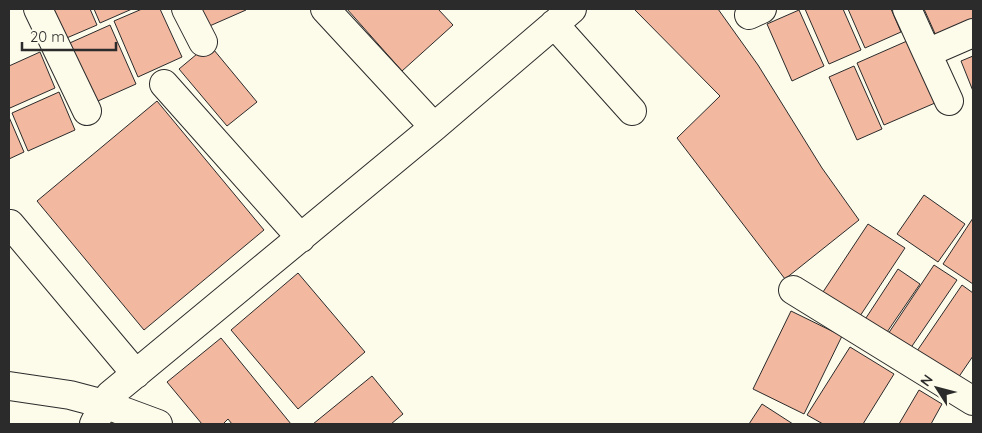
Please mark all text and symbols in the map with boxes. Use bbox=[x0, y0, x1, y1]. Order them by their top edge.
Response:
scale bar bbox=[22, 20, 116, 52]
text: 20 m bbox=[30, 27, 65, 46]
north arrow bbox=[912, 363, 962, 413]
text: N bbox=[916, 371, 937, 390]

